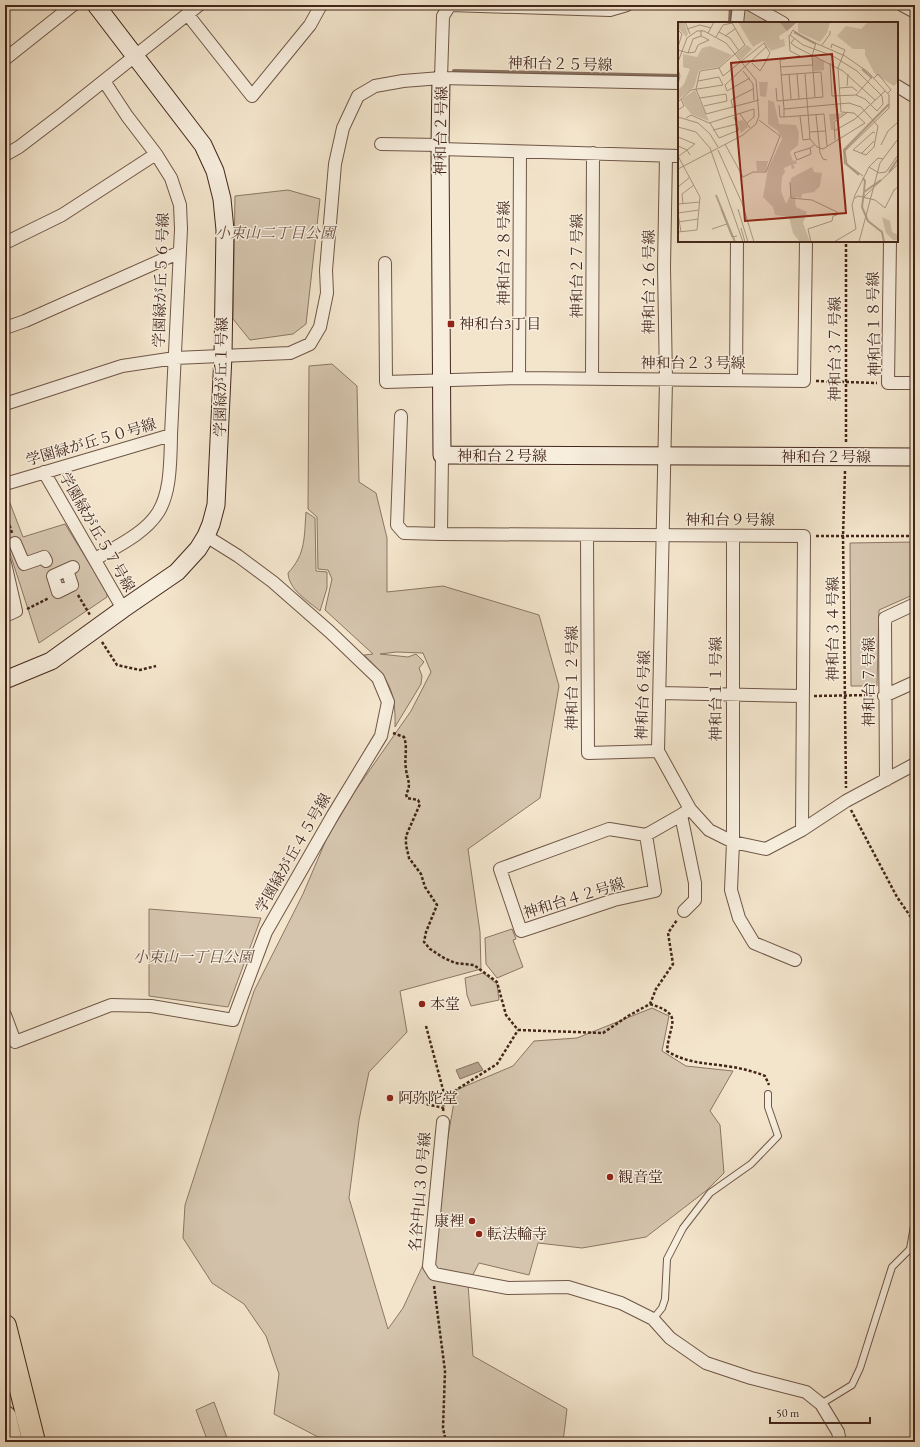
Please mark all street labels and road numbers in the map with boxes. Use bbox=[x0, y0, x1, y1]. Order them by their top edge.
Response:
street label: 神和台２５号線 bbox=[507, 53, 613, 74]
street label: 神和台２号線 bbox=[430, 86, 451, 176]
street label: 神和台２８号線 bbox=[494, 200, 513, 306]
street label: 学園緑が丘５６号線 bbox=[149, 212, 172, 348]
street label: 神和台２７号線 bbox=[567, 213, 586, 319]
street label: 神和台２６号線 bbox=[639, 229, 658, 335]
street label: 神和台１８号線 bbox=[863, 271, 884, 377]
street label: 神和台３７号線 bbox=[825, 296, 844, 402]
street label: 学園緑が丘１号線 bbox=[210, 317, 231, 437]
street label: 神和台２３号線 bbox=[640, 353, 746, 372]
street label: 学園緑が丘５０号線 bbox=[23, 414, 158, 469]
street label: 神和台２号線 bbox=[457, 446, 547, 465]
street label: 神和台２号線 bbox=[781, 447, 871, 466]
street label: 学園緑が丘５７号線 bbox=[55, 469, 139, 595]
street label: 神和台９号線 bbox=[685, 510, 775, 529]
street label: 神和台３４号線 bbox=[823, 576, 842, 682]
street label: 神和台１２号線 bbox=[562, 625, 581, 731]
street label: 神和台１１号線 bbox=[706, 636, 725, 742]
street label: 神和台７号線 bbox=[859, 637, 878, 727]
street label: 神和台６号線 bbox=[631, 650, 654, 740]
street label: 学園緑が丘４５号線 bbox=[251, 790, 335, 916]
street label: 神和台４２号線 bbox=[521, 873, 627, 922]
street label: 名谷中山３０号線 bbox=[405, 1131, 434, 1253]

